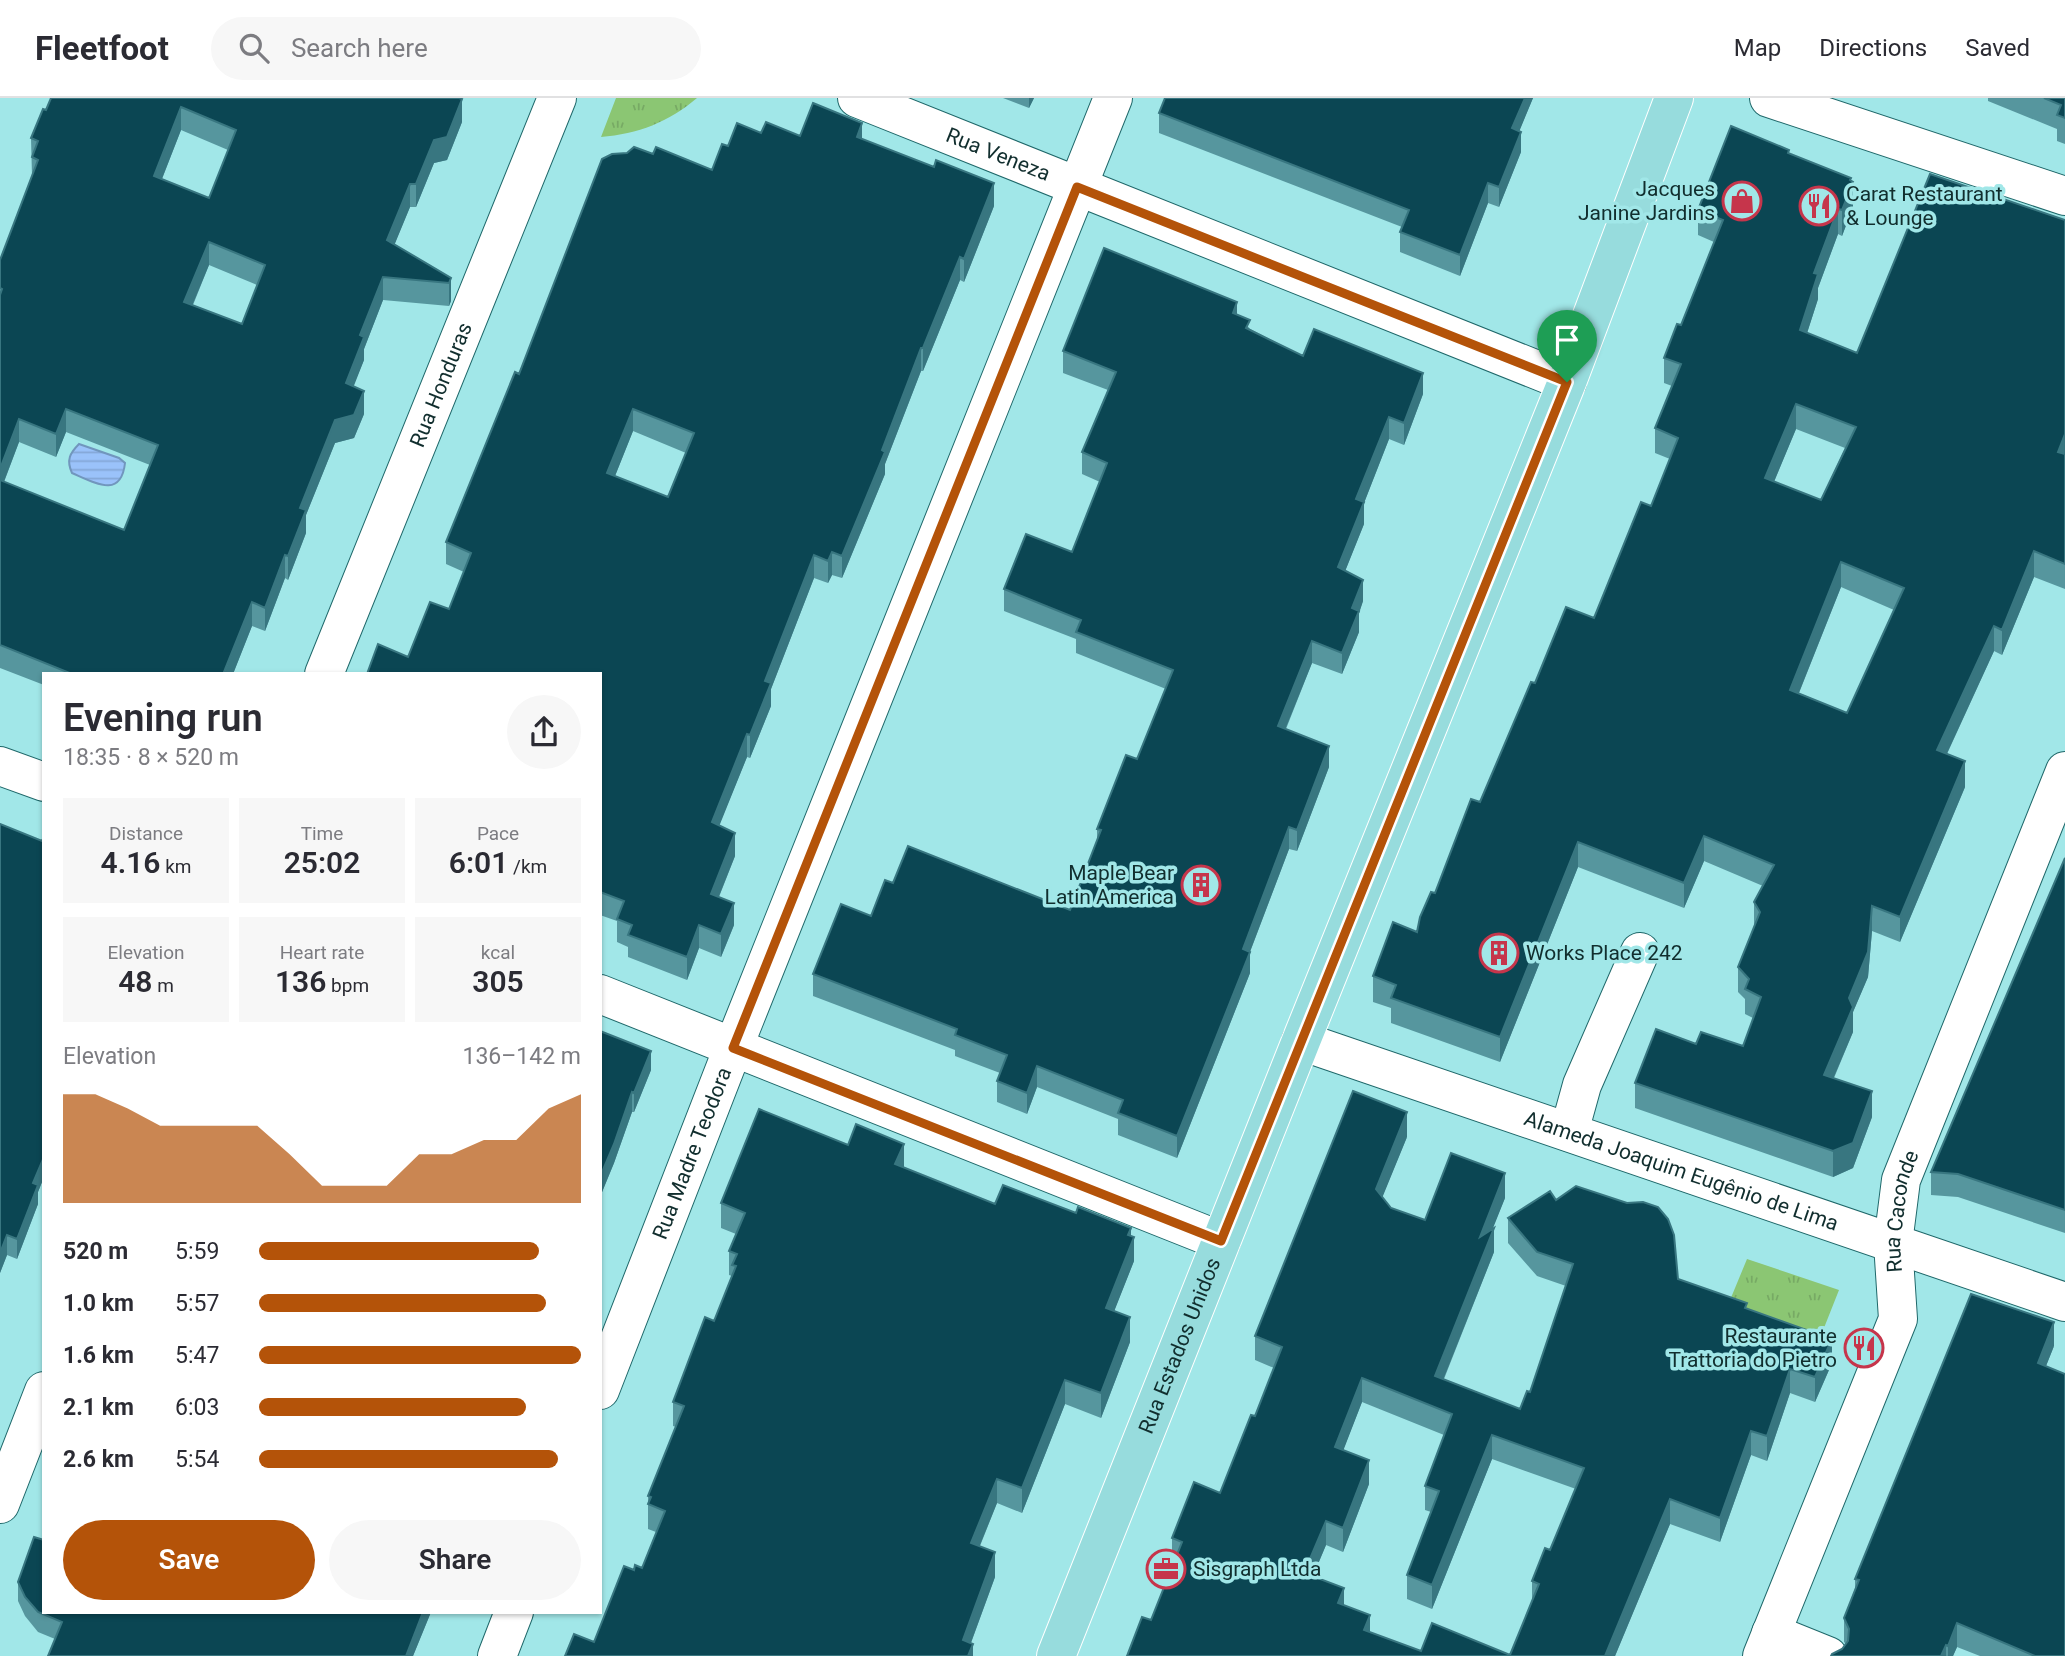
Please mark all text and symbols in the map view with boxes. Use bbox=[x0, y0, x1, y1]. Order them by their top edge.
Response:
search box bbox=[211, 17, 701, 80]
text: Fleetfoot bbox=[35, 29, 169, 68]
icon: search bbox=[235, 29, 273, 67]
text: Search here bbox=[291, 33, 428, 63]
text: Map bbox=[1734, 34, 1781, 62]
text: Directions bbox=[1819, 34, 1927, 62]
text: Saved bbox=[1965, 34, 2030, 62]
street label: Rua Veneza bbox=[943, 123, 1054, 186]
place label: Jacques Janine Jardins bbox=[1578, 177, 1715, 225]
shop icon: Jacques Janine Jardins bbox=[1721, 180, 1763, 222]
place label: Carat Restaurant & Lounge bbox=[1846, 182, 2003, 230]
restaurant icon: Carat Restaurant & Lounge bbox=[1798, 185, 1840, 227]
pin bbox=[1537, 310, 1597, 382]
street label: Rua Honduras bbox=[405, 319, 477, 451]
icon: arrive bbox=[1548, 321, 1586, 359]
button: share bbox=[507, 695, 581, 769]
text: Evening run bbox=[63, 696, 263, 740]
text: 18:35 · 8 × 520 m bbox=[63, 744, 239, 771]
text: Distance bbox=[109, 822, 183, 845]
text: Time bbox=[301, 822, 343, 845]
text: Pace bbox=[477, 822, 519, 845]
text: 4.16 bbox=[101, 845, 160, 880]
text: 25:02 bbox=[284, 845, 360, 880]
text: 6:01 bbox=[449, 845, 508, 880]
text: km bbox=[160, 855, 191, 878]
text: /km bbox=[508, 855, 547, 878]
place label: Maple Bear Latin America bbox=[1045, 861, 1174, 909]
building icon: Maple Bear Latin America bbox=[1180, 864, 1222, 906]
building icon: Works Place 242 bbox=[1478, 932, 1520, 974]
text: Elevation bbox=[108, 941, 184, 964]
text: Heart rate bbox=[280, 941, 364, 964]
text: kcal bbox=[481, 941, 515, 964]
place label: Works Place 242 bbox=[1526, 941, 1683, 965]
text: 48 bbox=[118, 964, 152, 999]
text: 136 bbox=[275, 964, 326, 999]
text: 305 bbox=[472, 964, 524, 999]
text: m bbox=[152, 974, 174, 997]
text: bpm bbox=[326, 974, 369, 997]
text: Elevation bbox=[63, 1043, 156, 1070]
text: 136–142 m bbox=[462, 1043, 581, 1070]
street label: Rua Madre Teodora bbox=[648, 1064, 736, 1243]
street label: Alameda Joaquim Eugênio de Lima bbox=[1521, 1106, 1842, 1236]
street label: Rua Caconde bbox=[1880, 1147, 1924, 1273]
text: 520 m bbox=[63, 1238, 128, 1265]
text: 5:59 bbox=[175, 1238, 219, 1265]
street label: Rua Estados Unidos bbox=[1134, 1254, 1225, 1437]
text: 1.0 km bbox=[63, 1290, 134, 1317]
text: 5:57 bbox=[175, 1290, 219, 1317]
place label: Restaurante Trattoria do Pietro bbox=[1668, 1324, 1837, 1372]
restaurant icon: Restaurante Trattoria do Pietro bbox=[1843, 1327, 1885, 1369]
text: 1.6 km bbox=[63, 1342, 134, 1369]
text: 5:47 bbox=[175, 1342, 219, 1369]
text: 2.1 km bbox=[63, 1394, 134, 1421]
text: 6:03 bbox=[175, 1394, 219, 1421]
text: 2.6 km bbox=[63, 1446, 134, 1473]
text: 5:54 bbox=[175, 1446, 219, 1473]
button: Save bbox=[63, 1520, 315, 1600]
button: Share bbox=[329, 1520, 581, 1600]
office icon: Sisgraph Ltda bbox=[1145, 1548, 1187, 1590]
place label: Sisgraph Ltda bbox=[1193, 1557, 1321, 1581]

